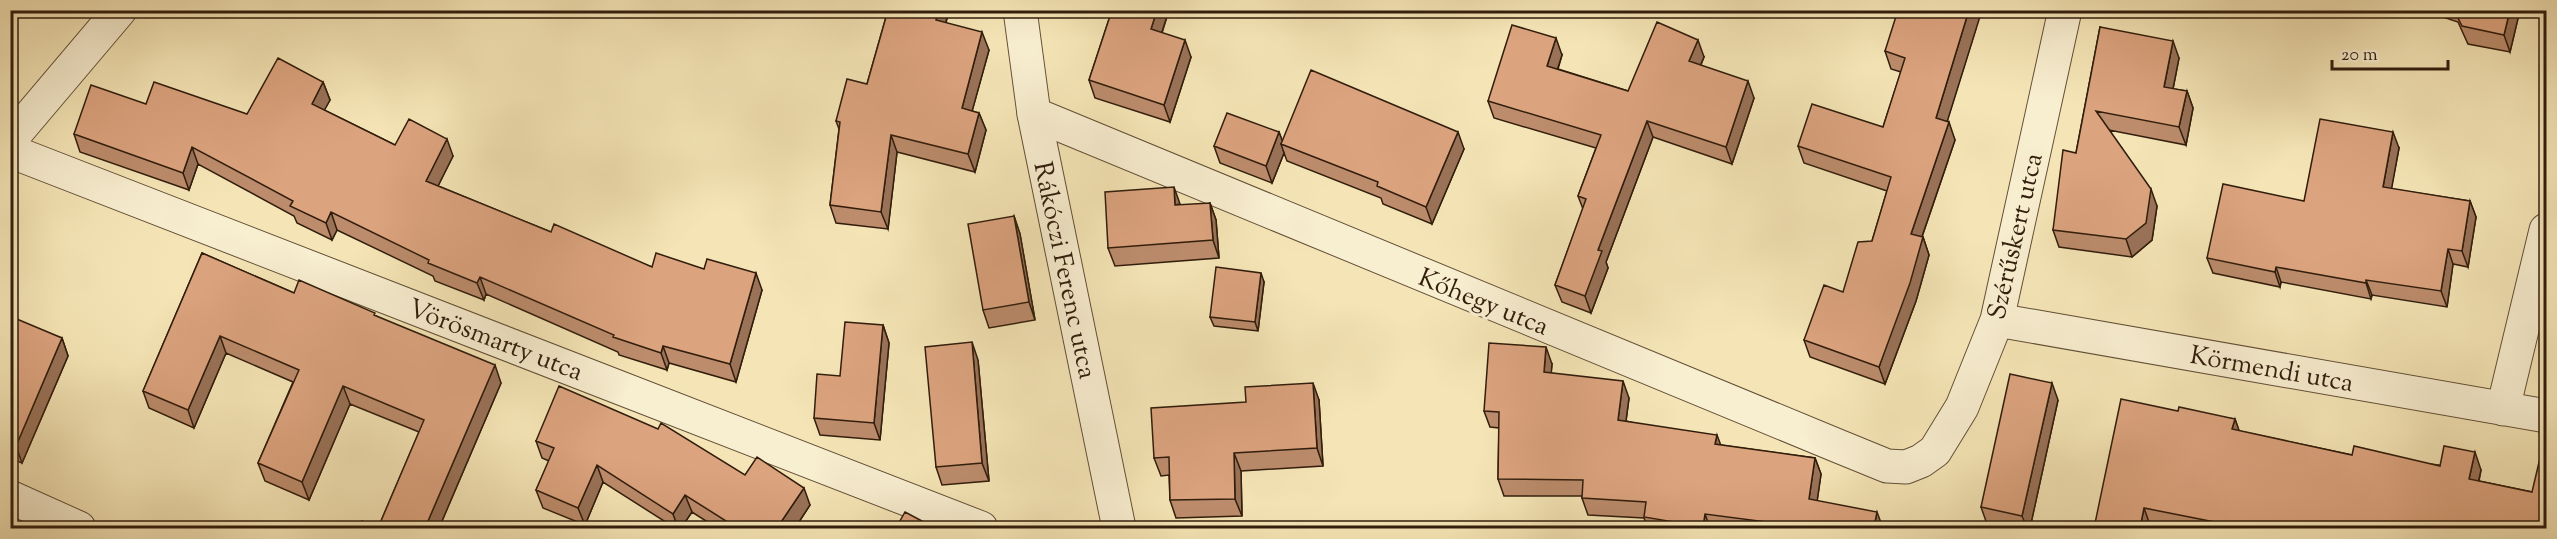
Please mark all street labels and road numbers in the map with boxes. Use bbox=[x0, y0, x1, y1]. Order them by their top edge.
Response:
street label: Szérűskert utca bbox=[1979, 150, 2054, 324]
street label: Rákóczi Ferenc utca bbox=[1022, 159, 1105, 382]
street label: Kőhegy utca bbox=[1412, 260, 1554, 346]
street label: Vörösmarty utca bbox=[402, 291, 588, 392]
street label: Körmendi utca bbox=[2187, 338, 2356, 403]

